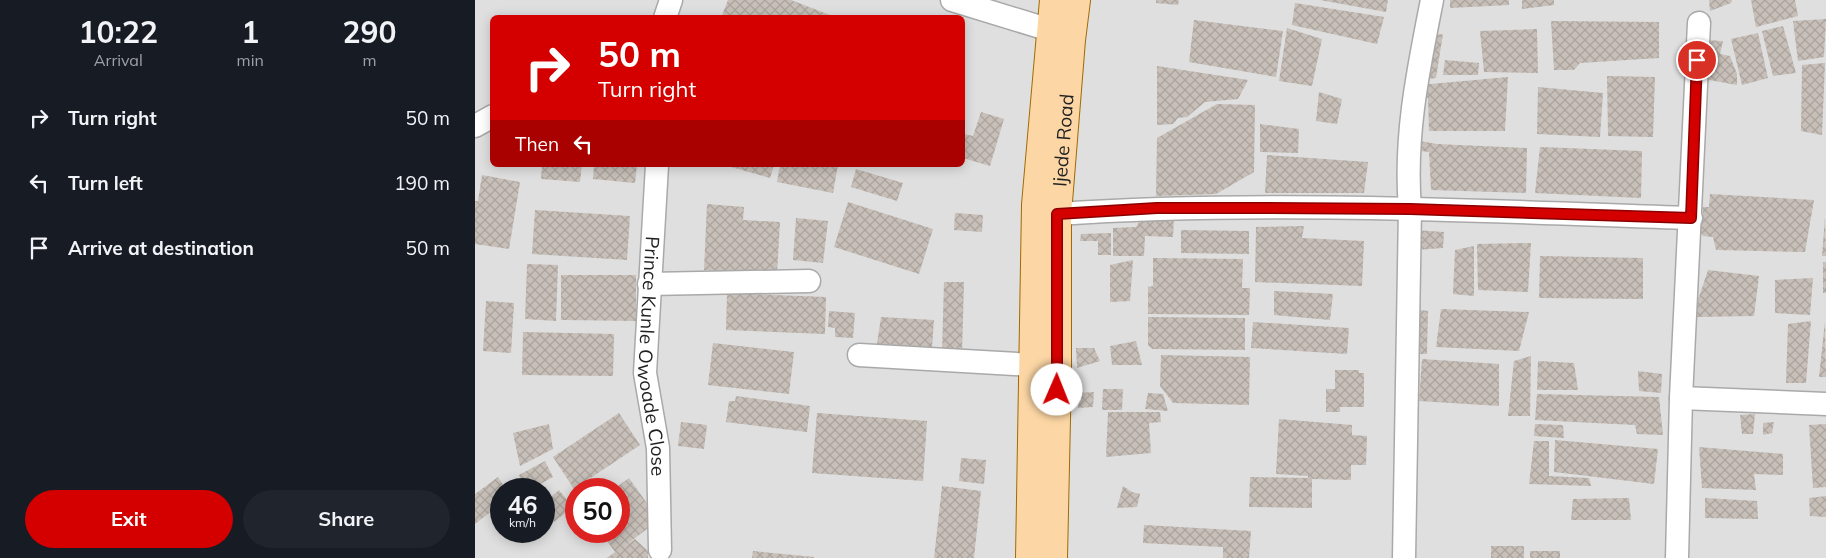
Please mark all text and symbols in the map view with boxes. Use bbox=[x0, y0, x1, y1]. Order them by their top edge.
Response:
text: 10:22 bbox=[79, 13, 158, 51]
text: 1 bbox=[241, 13, 259, 51]
text: 290 bbox=[342, 13, 396, 51]
text: 50 m bbox=[598, 32, 681, 76]
icon: right bbox=[515, 35, 580, 100]
pin bbox=[1676, 39, 1718, 81]
icon: arrive bbox=[1683, 46, 1711, 74]
text: Arrival bbox=[94, 50, 143, 70]
text: min bbox=[237, 50, 264, 70]
text: m bbox=[362, 50, 376, 70]
text: Turn right bbox=[598, 75, 696, 103]
street label: Ijede Road bbox=[1047, 93, 1079, 188]
icon: right bbox=[25, 104, 53, 132]
text: Turn right bbox=[68, 106, 157, 130]
text: 50 m bbox=[406, 106, 450, 130]
icon: left bbox=[569, 130, 597, 158]
text: Then bbox=[515, 132, 559, 156]
icon: left bbox=[25, 169, 53, 197]
text: Turn left bbox=[68, 171, 143, 195]
text: 190 m bbox=[394, 171, 450, 195]
icon: arrive bbox=[25, 234, 53, 262]
text: Arrive at destination bbox=[68, 236, 254, 260]
text: 50 m bbox=[406, 236, 450, 260]
street label: Prince Kunle Owoade Close bbox=[633, 236, 671, 476]
position arrow bbox=[1030, 363, 1082, 415]
speed limit sign: 50 bbox=[565, 478, 630, 543]
text: 46 bbox=[507, 489, 538, 520]
button: Exit bbox=[25, 490, 233, 548]
button: Share bbox=[243, 490, 450, 548]
text: km/h bbox=[509, 515, 536, 530]

